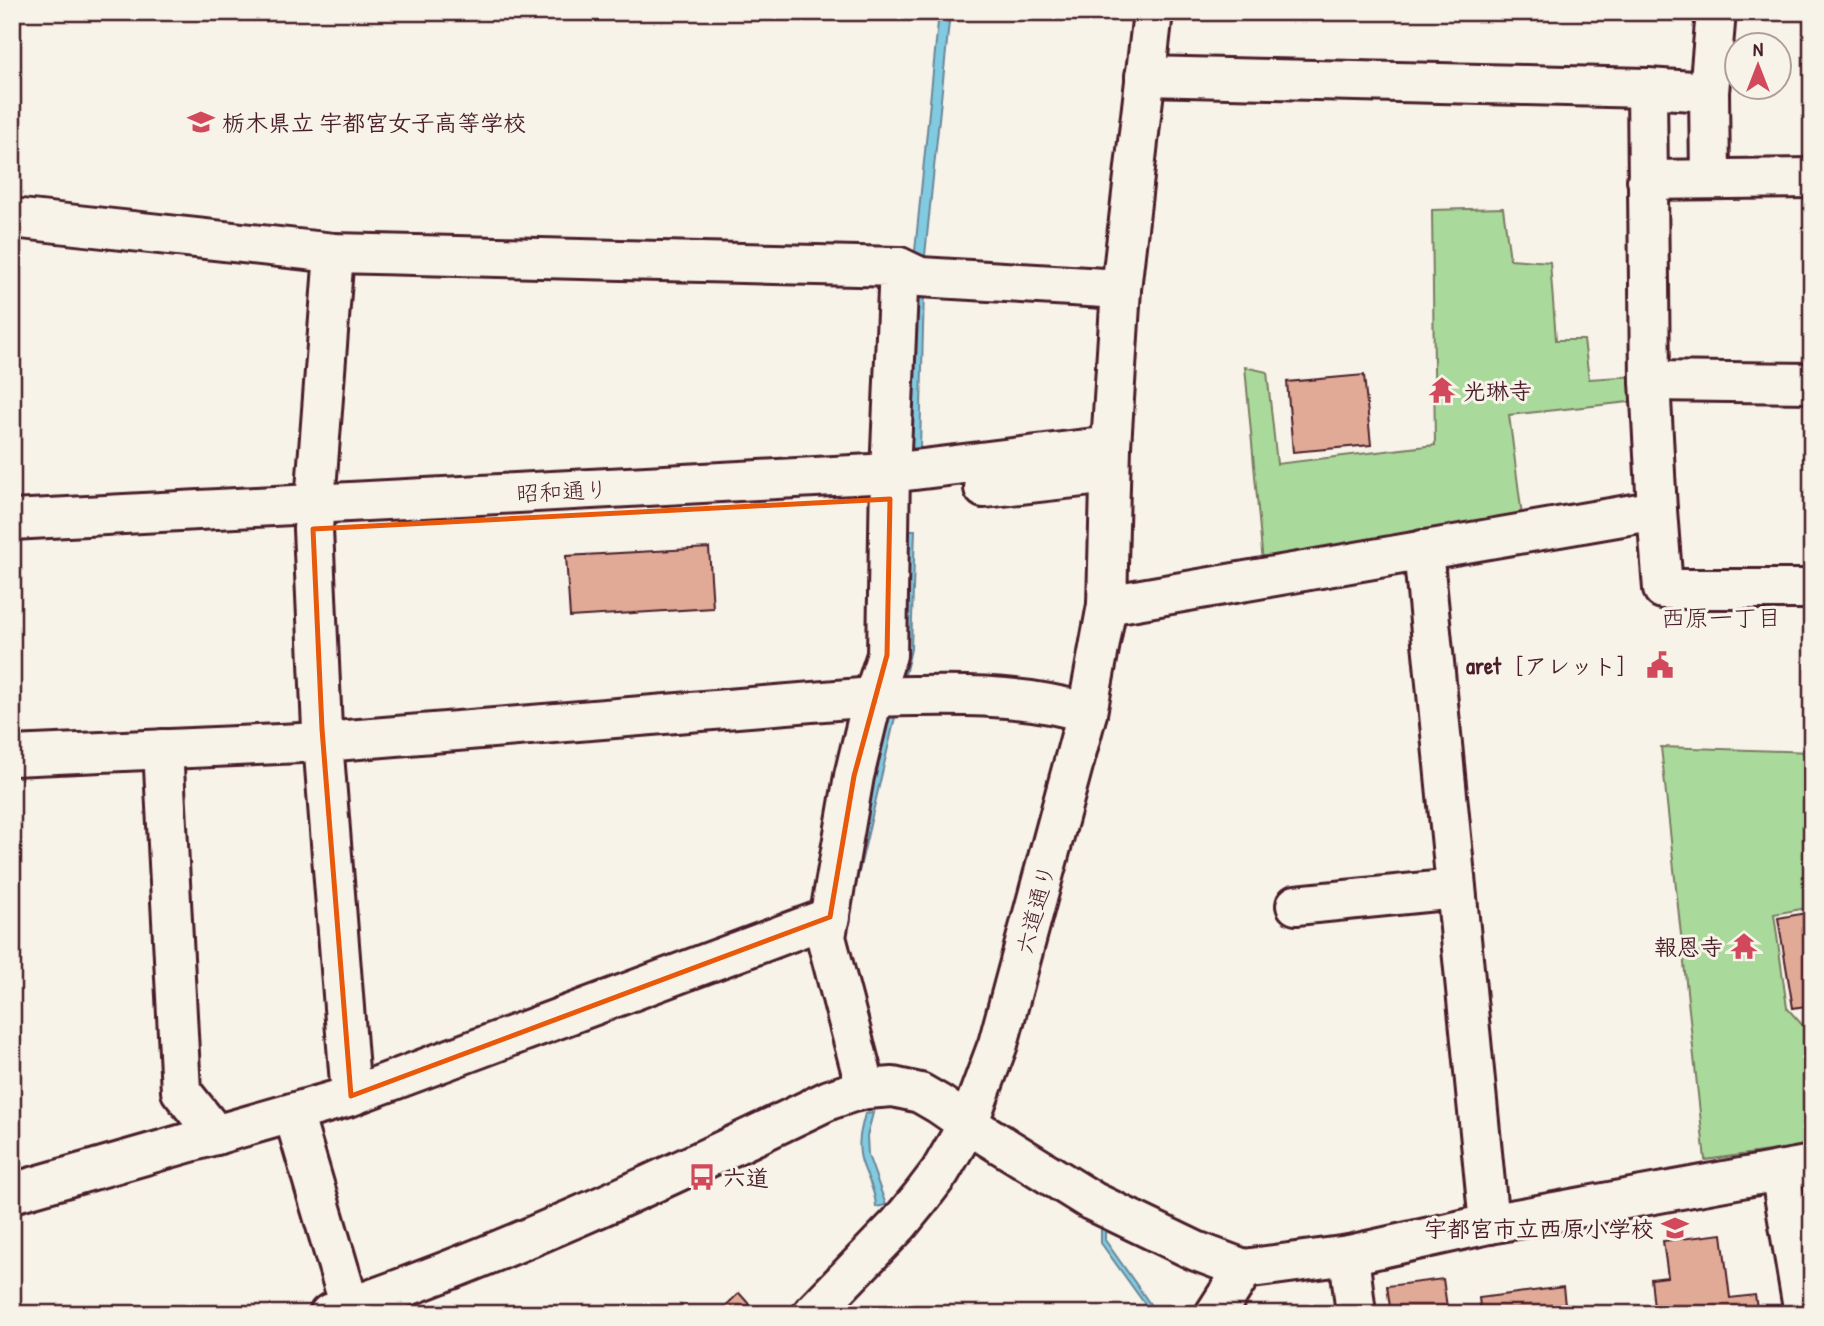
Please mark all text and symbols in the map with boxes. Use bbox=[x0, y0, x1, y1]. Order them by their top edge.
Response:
north arrow bbox=[1722, 32, 1792, 102]
text: N bbox=[1753, 36, 1763, 62]
school or university icon: 栃木県立 宇都宮女子高等学校 bbox=[186, 107, 216, 137]
place label: 栃木県立 宇都宮女子高等学校 bbox=[222, 107, 526, 138]
temple icon: 光琳寺 bbox=[1427, 375, 1457, 405]
place label: 光琳寺 bbox=[1463, 375, 1532, 406]
street label: 昭和通り bbox=[515, 473, 609, 509]
district label: 西原一丁目 bbox=[1661, 601, 1781, 633]
place label: aret［アレット］ bbox=[1466, 650, 1639, 681]
public building icon: aret［アレット］ bbox=[1645, 650, 1675, 680]
street label: 六道通り bbox=[1008, 861, 1062, 957]
place label: 報恩寺 bbox=[1654, 931, 1723, 962]
temple icon: 報恩寺 bbox=[1729, 931, 1759, 961]
bus stop icon: 六道 bbox=[687, 1162, 717, 1192]
place label: 六道 bbox=[723, 1162, 769, 1193]
place label: 宇都宮市立西原小学校 bbox=[1424, 1213, 1654, 1244]
school or university icon: 宇都宮市立西原小学校 bbox=[1660, 1213, 1690, 1243]

